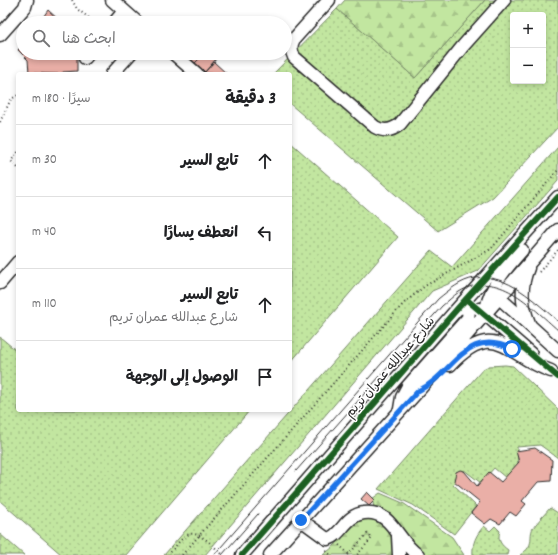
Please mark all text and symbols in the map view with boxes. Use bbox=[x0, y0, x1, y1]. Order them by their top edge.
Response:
map controls bbox=[510, 12, 546, 84]
button: + bbox=[510, 12, 546, 48]
search box bbox=[16, 16, 292, 60]
icon: search bbox=[30, 27, 52, 49]
text: ابحث هنا bbox=[62, 29, 116, 51]
button: − bbox=[510, 48, 546, 84]
text: 3 دقيقة bbox=[225, 88, 276, 112]
text: سيرًا · 180 m bbox=[32, 90, 91, 109]
icon: ahead bbox=[254, 150, 276, 172]
text: 30 m bbox=[32, 151, 57, 170]
text: تابع السير bbox=[181, 151, 238, 173]
icon: left bbox=[254, 222, 276, 244]
text: 40 m bbox=[32, 223, 56, 242]
text: انعطف يسارًا bbox=[164, 223, 238, 245]
text: تابع السير bbox=[181, 285, 238, 307]
icon: ahead bbox=[254, 294, 276, 316]
text: 110 m bbox=[32, 295, 57, 314]
text: شارع عبدالله عمران تريم bbox=[109, 309, 238, 328]
street label: شارع عبدالله عمران تريم bbox=[342, 313, 440, 423]
route start bbox=[503, 340, 521, 358]
icon: arrive bbox=[254, 366, 276, 388]
text: الوصول إلى الوجهة bbox=[126, 367, 238, 389]
route end bbox=[292, 511, 310, 529]

